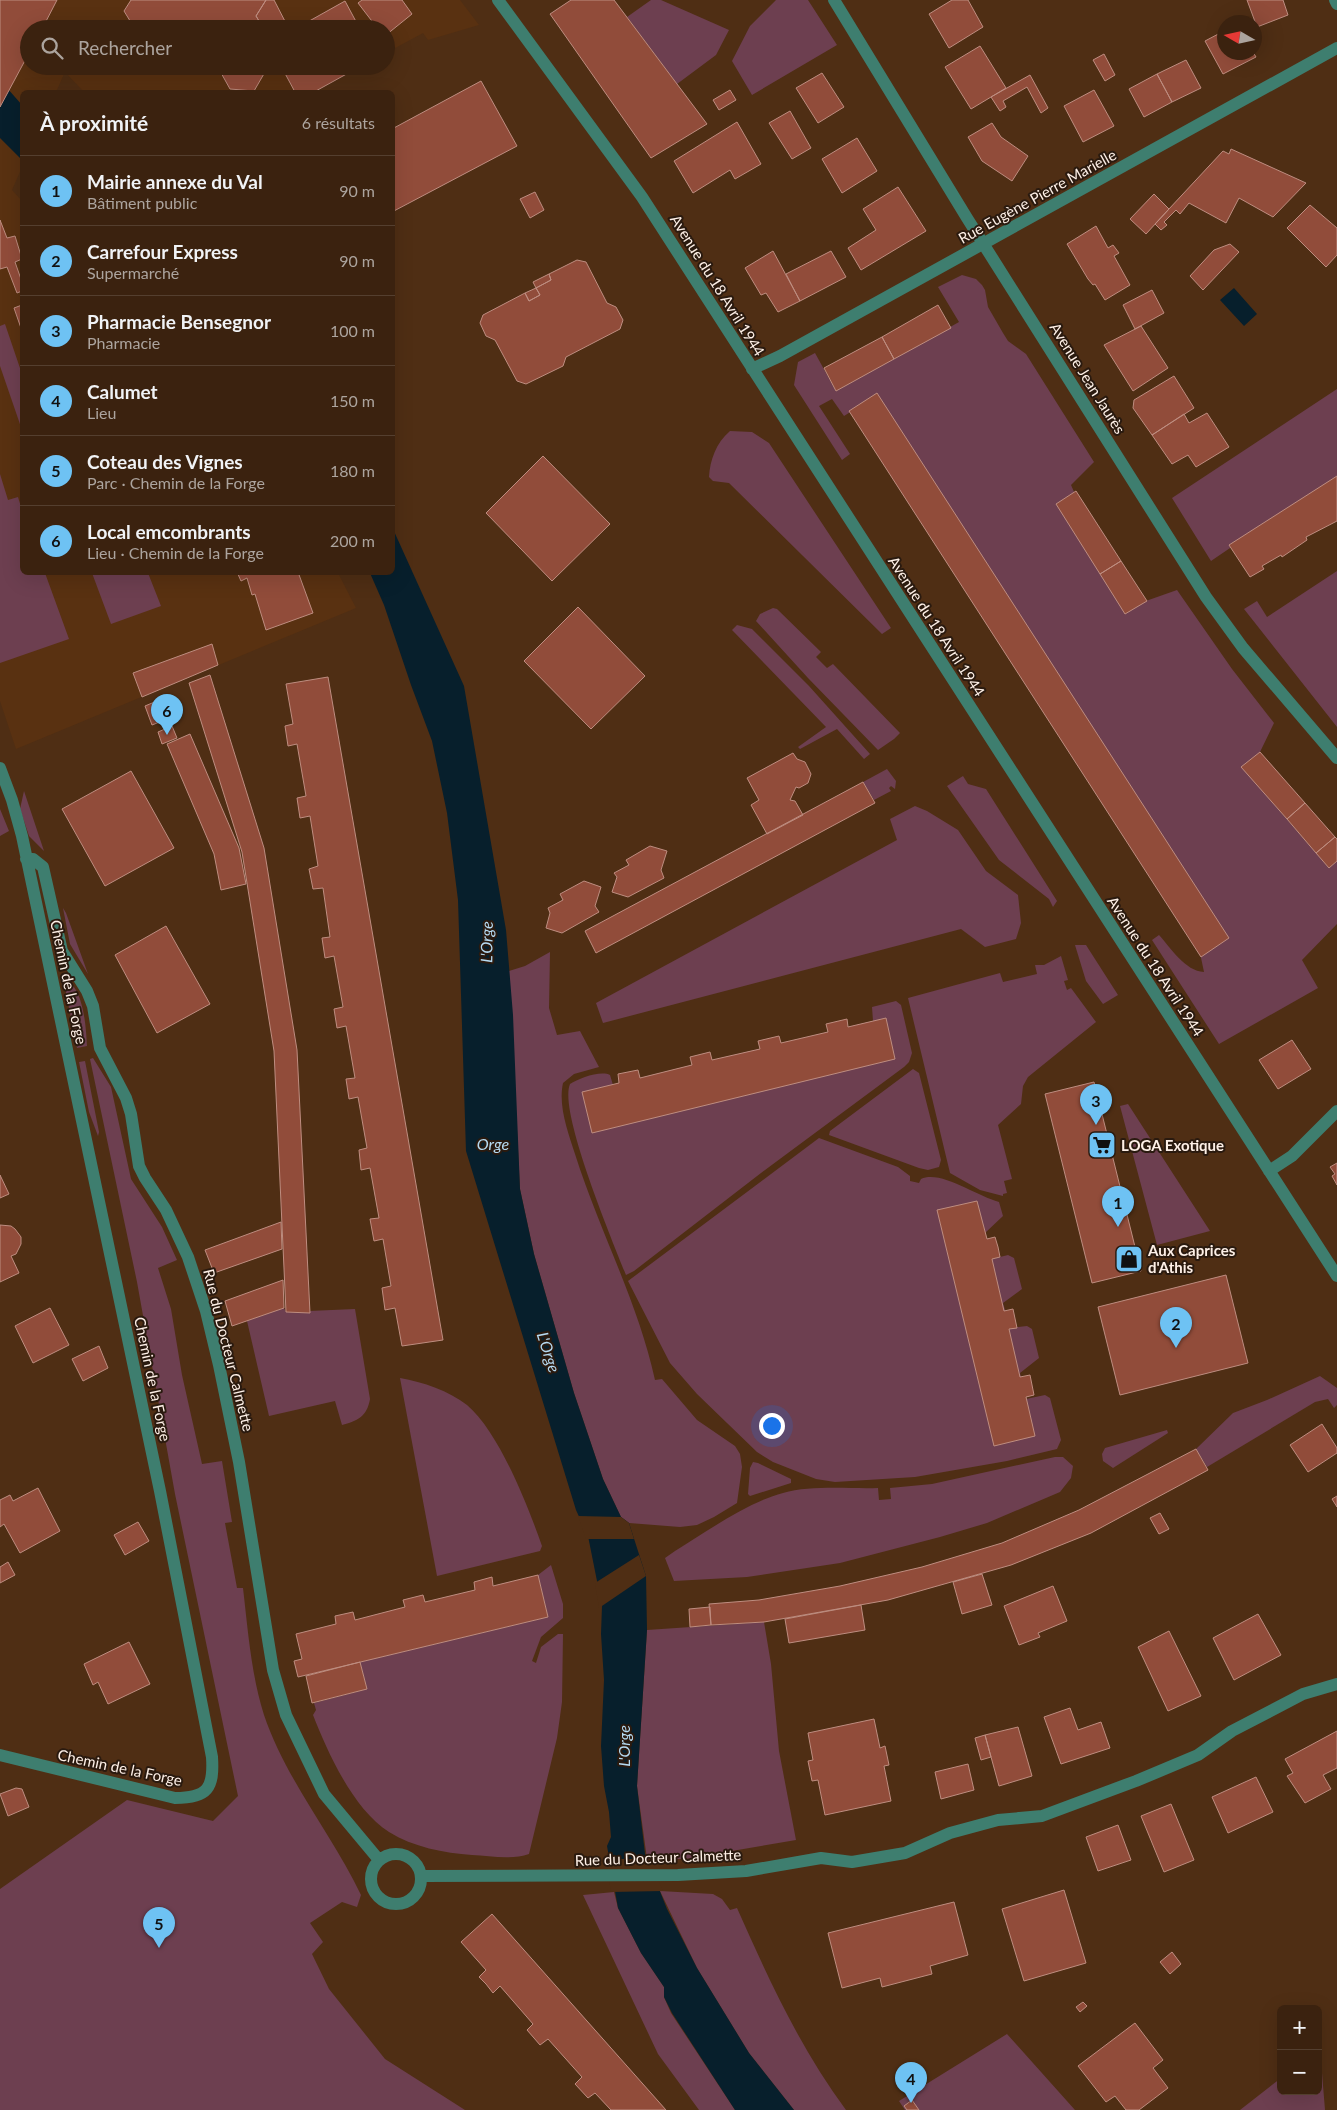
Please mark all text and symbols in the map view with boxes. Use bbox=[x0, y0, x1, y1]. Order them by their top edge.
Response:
north arrow bbox=[1217, 15, 1262, 60]
search box bbox=[20, 20, 395, 75]
icon: search bbox=[38, 34, 66, 62]
text: Rechercher bbox=[78, 36, 172, 59]
text: À proximité bbox=[40, 110, 148, 135]
text: 6 résultats bbox=[302, 113, 375, 132]
street label: Rue Eugène Pierre Marielle bbox=[955, 145, 1119, 247]
text: Mairie annexe du Val bbox=[87, 170, 263, 193]
text: 1 bbox=[51, 181, 61, 200]
text: 90 m bbox=[339, 181, 375, 200]
text: Bâtiment public bbox=[87, 193, 197, 212]
street label: Avenue du 18 Avril 1944 bbox=[667, 211, 769, 359]
text: Carrefour Express bbox=[87, 240, 238, 263]
text: 2 bbox=[51, 251, 61, 270]
text: 90 m bbox=[339, 251, 375, 270]
text: Supermarché bbox=[87, 263, 179, 282]
text: Pharmacie Bensegnor bbox=[87, 310, 271, 333]
street label: Avenue Jean Jaurès bbox=[1047, 319, 1129, 437]
text: 3 bbox=[51, 321, 61, 340]
text: 100 m bbox=[330, 321, 375, 340]
text: Pharmacie bbox=[87, 333, 160, 352]
text: Calumet bbox=[87, 380, 158, 403]
text: 4 bbox=[51, 391, 61, 410]
text: 150 m bbox=[330, 391, 375, 410]
text: Lieu bbox=[87, 403, 116, 422]
text: Coteau des Vignes bbox=[87, 450, 243, 473]
text: 5 bbox=[51, 461, 61, 480]
text: 180 m bbox=[330, 461, 375, 480]
text: Parc · Chemin de la Forge bbox=[87, 473, 265, 492]
text: Local emcombrants bbox=[87, 520, 251, 543]
text: 6 bbox=[51, 531, 61, 550]
text: 200 m bbox=[330, 531, 375, 550]
text: Lieu · Chemin de la Forge bbox=[87, 543, 264, 562]
street label: Avenue du 18 Avril 1944 bbox=[885, 553, 989, 700]
pin: 6 bbox=[151, 694, 183, 735]
street label: Avenue du 18 Avril 1944 bbox=[1104, 893, 1208, 1040]
street label: Chemin de la Forge bbox=[47, 918, 91, 1046]
water label: L'Orge bbox=[476, 921, 496, 963]
pin: 3 bbox=[1080, 1084, 1112, 1125]
supermarket icon: LOGA Exotique bbox=[1087, 1130, 1117, 1160]
water label: Orge bbox=[477, 1134, 510, 1153]
place label: LOGA Exotique bbox=[1121, 1136, 1224, 1154]
pin: 1 bbox=[1102, 1186, 1134, 1227]
place label: Aux Caprices d'Athis bbox=[1147, 1241, 1236, 1276]
shop icon: Aux Caprices d'Athis bbox=[1114, 1244, 1144, 1274]
street label: Rue du Docteur Calmette bbox=[200, 1267, 258, 1433]
pin: 2 bbox=[1160, 1307, 1192, 1348]
street label: Chemin de la Forge bbox=[131, 1315, 175, 1443]
water label: L'Orge bbox=[534, 1329, 565, 1375]
your location bbox=[759, 1413, 785, 1439]
water label: L'Orge bbox=[614, 1725, 633, 1767]
street label: Chemin de la Forge bbox=[56, 1745, 184, 1789]
street label: Rue du Docteur Calmette bbox=[574, 1845, 742, 1869]
pin: 5 bbox=[143, 1907, 175, 1948]
map controls bbox=[1277, 2005, 1322, 2095]
button: + bbox=[1277, 2005, 1322, 2050]
button: − bbox=[1277, 2050, 1322, 2095]
pin: 4 bbox=[895, 2062, 927, 2103]

